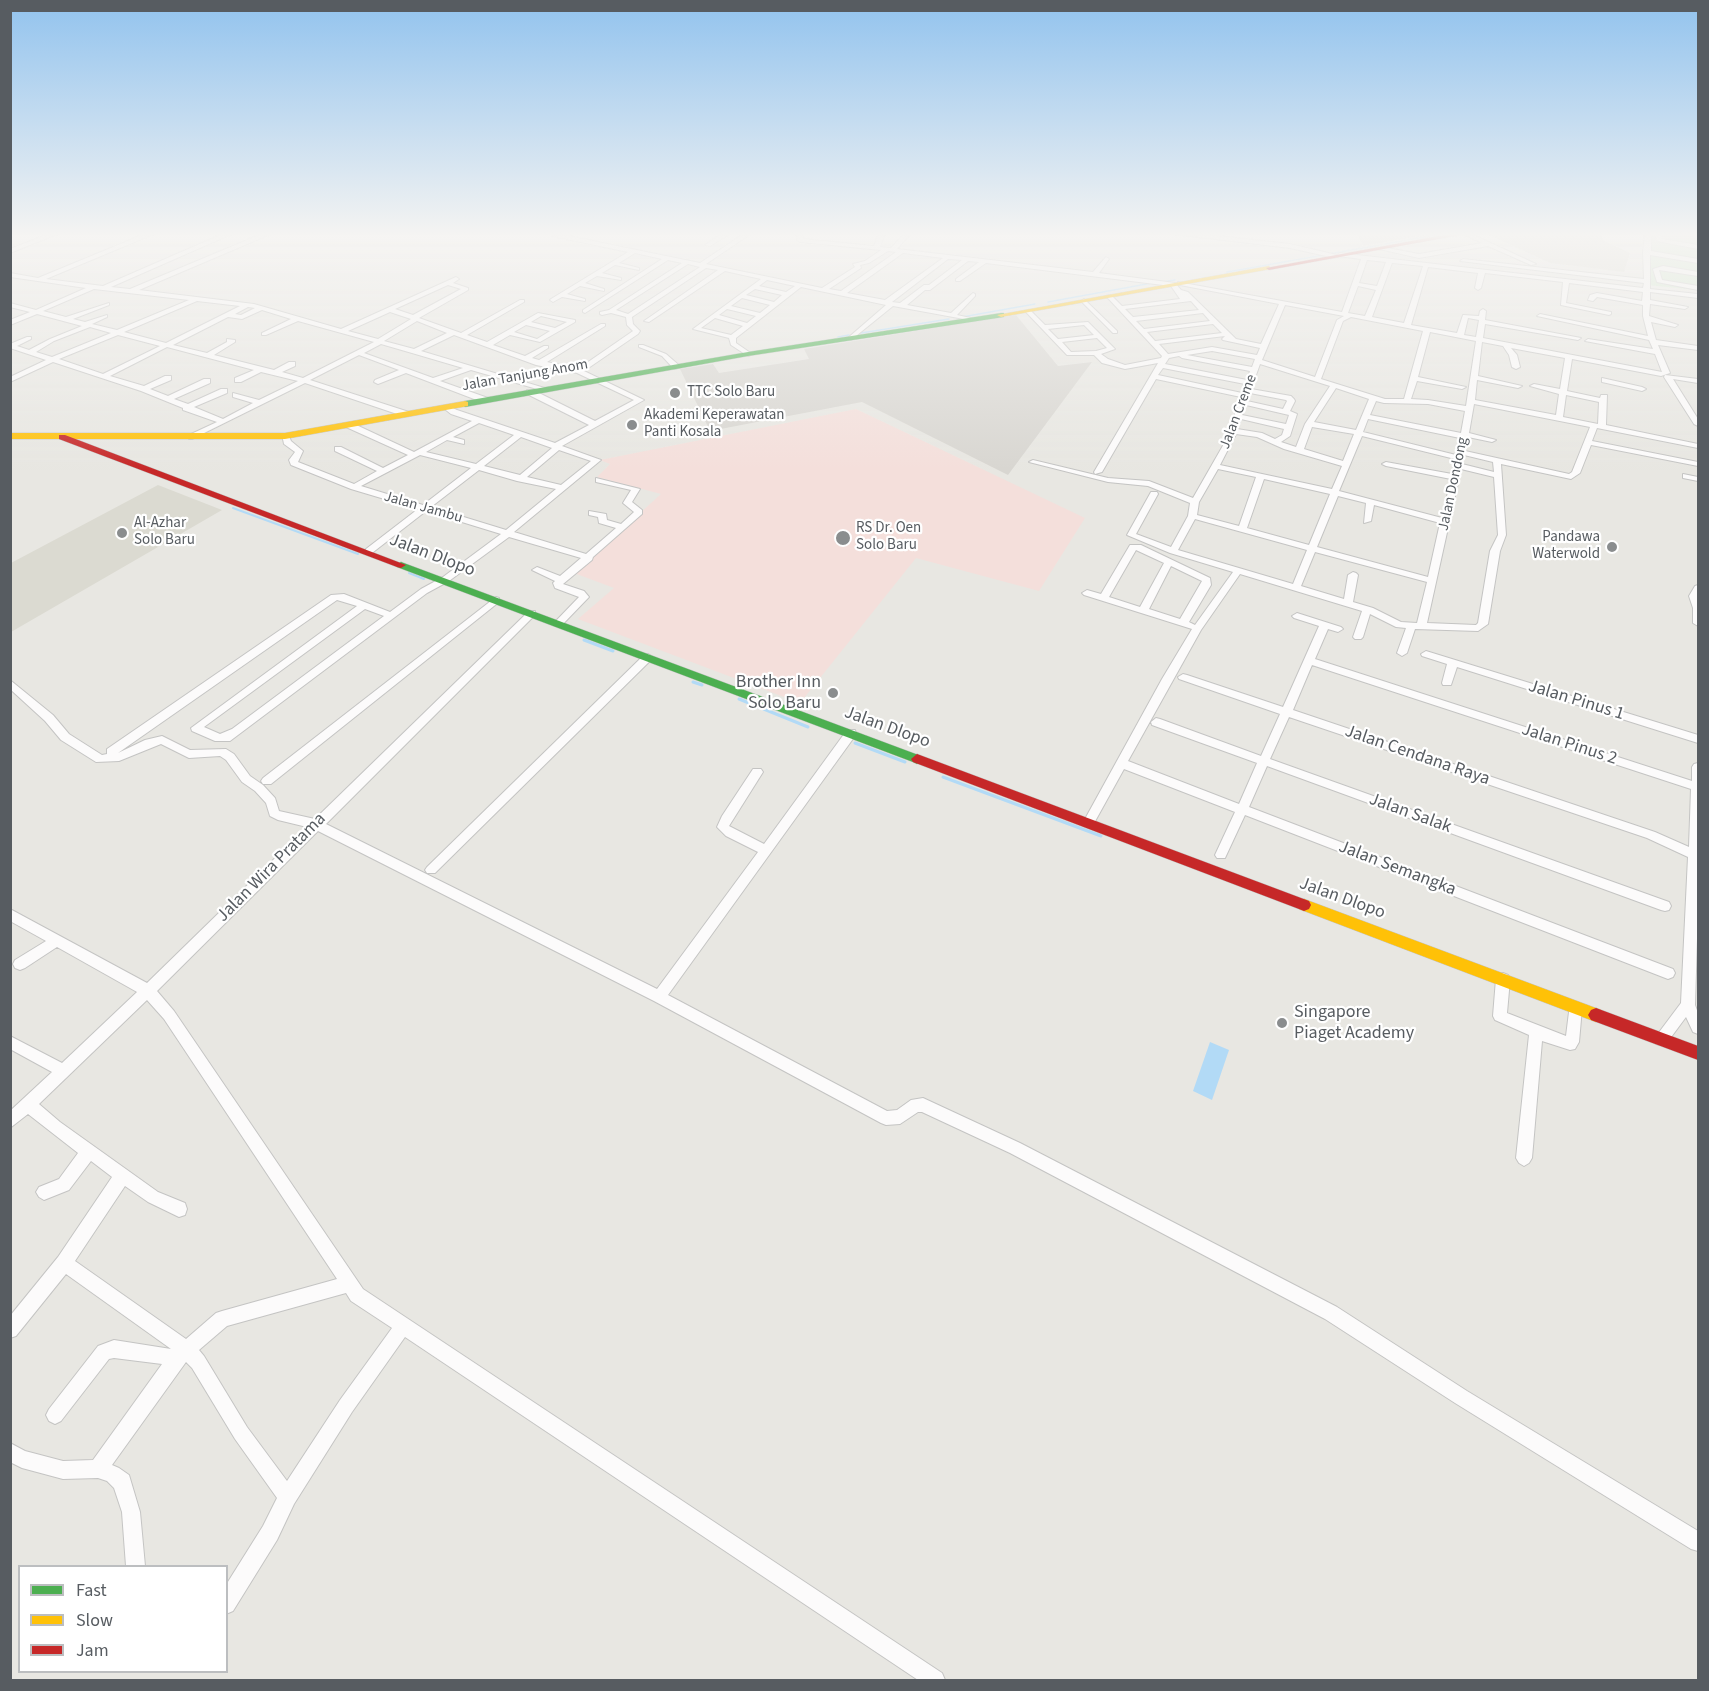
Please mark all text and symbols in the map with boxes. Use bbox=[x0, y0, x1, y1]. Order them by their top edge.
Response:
street label: Jalan Tanjung Anom bbox=[461, 356, 589, 396]
street label: Jalan Creme bbox=[1217, 372, 1261, 452]
place label: TTC Solo Baru bbox=[687, 384, 775, 402]
marker: TTC Solo Baru bbox=[668, 386, 682, 400]
place label: Akademi Keperawatan Panti Kosala bbox=[644, 407, 785, 442]
marker: Akademi Keperawatan Panti Kosala bbox=[625, 418, 639, 432]
street label: Jalan Dondong bbox=[1435, 436, 1473, 532]
street label: Jalan Jambu bbox=[382, 488, 464, 528]
place label: Al-Azhar Solo Baru bbox=[134, 515, 195, 550]
place label: RS Dr. Oen Solo Baru bbox=[856, 520, 921, 555]
marker: Al-Azhar Solo Baru bbox=[115, 526, 129, 540]
marker: RS Dr. Oen Solo Baru bbox=[834, 529, 852, 547]
place label: Pandawa Waterwold bbox=[1532, 529, 1600, 564]
street label: Jalan Dlopo bbox=[386, 530, 478, 582]
marker: Pandawa Waterwold bbox=[1605, 540, 1619, 554]
place label: Brother Inn Solo Baru bbox=[736, 672, 821, 714]
street label: Jalan Pinus 1 bbox=[1525, 676, 1627, 726]
marker: Brother Inn Solo Baru bbox=[826, 686, 840, 700]
street label: Jalan Dlopo bbox=[841, 702, 933, 754]
street label: Jalan Pinus 2 bbox=[1519, 719, 1619, 771]
street label: Jalan Cendana Raya bbox=[1342, 721, 1492, 791]
street label: Jalan Salak bbox=[1366, 789, 1454, 839]
street label: Jalan Wira Pratama bbox=[213, 809, 331, 927]
street label: Jalan Semangka bbox=[1335, 837, 1459, 901]
street label: Jalan Dlopo bbox=[1296, 873, 1388, 925]
place label: Singapore Piaget Academy bbox=[1294, 1002, 1414, 1044]
marker: Singapore Piaget Academy bbox=[1275, 1016, 1289, 1030]
legend bbox=[18, 1565, 228, 1673]
text: Fast bbox=[76, 1578, 107, 1603]
text: Slow bbox=[76, 1608, 113, 1633]
text: Jam bbox=[76, 1638, 109, 1663]

